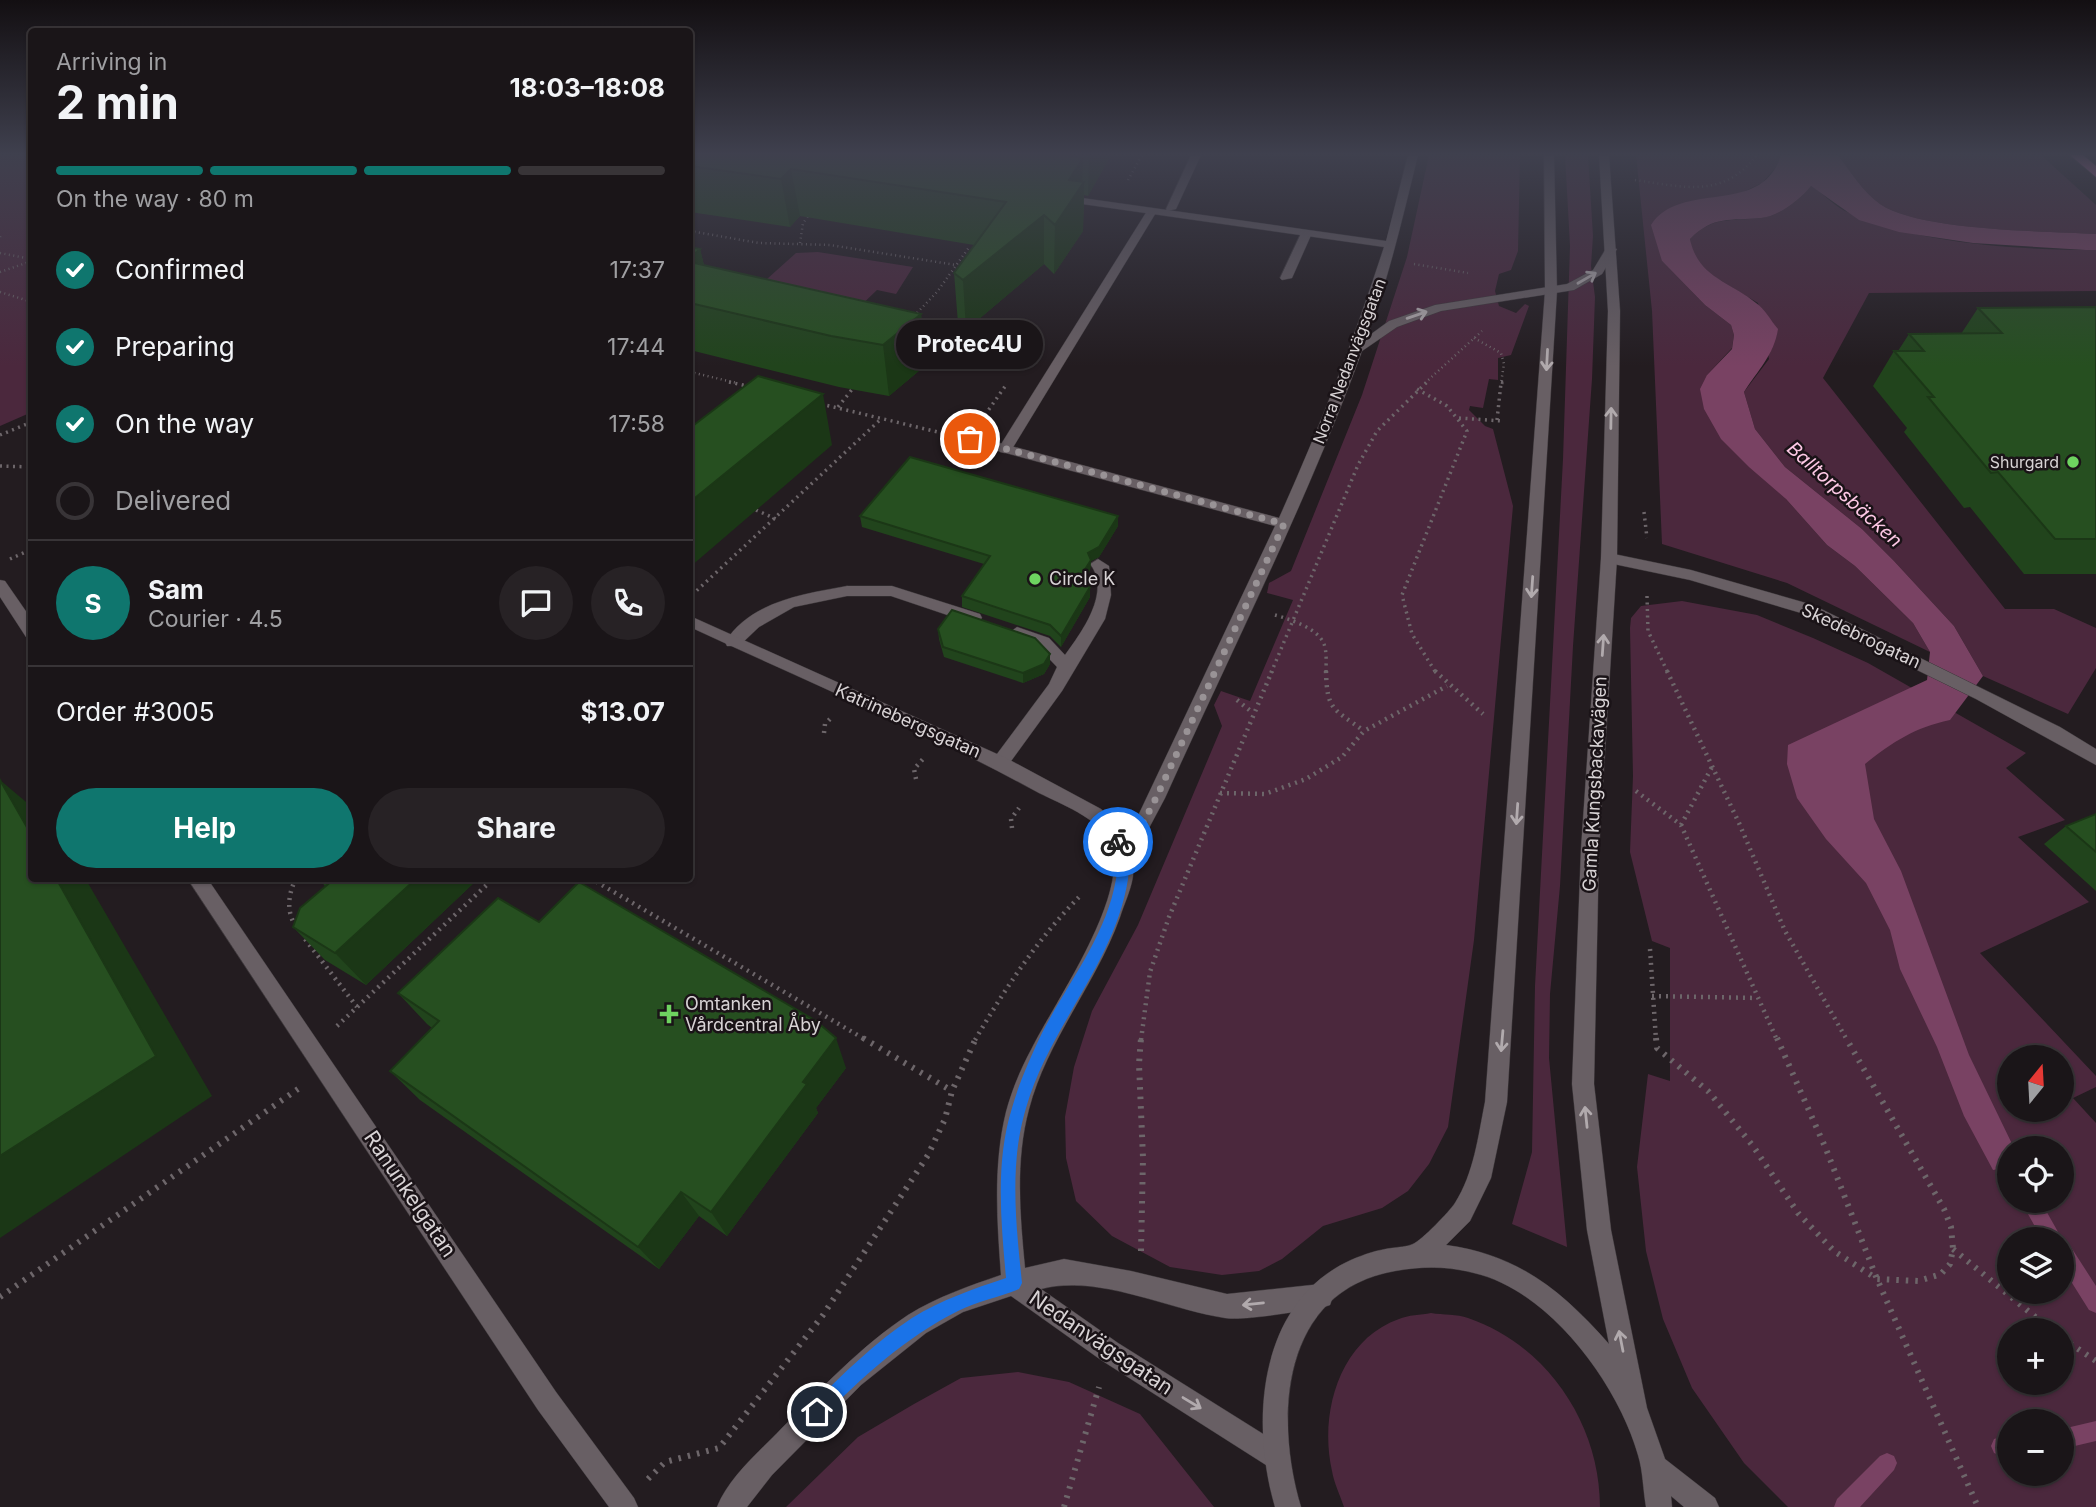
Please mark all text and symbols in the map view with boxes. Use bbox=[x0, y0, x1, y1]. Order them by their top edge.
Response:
text: Arriving in bbox=[56, 48, 167, 76]
text: 18:03–18:08 bbox=[510, 72, 665, 103]
text: 2 min bbox=[56, 74, 179, 130]
text: On the way · 80 m bbox=[56, 185, 254, 213]
icon: check bbox=[56, 251, 94, 289]
text: Confirmed bbox=[115, 254, 245, 285]
text: 17:37 bbox=[610, 256, 665, 284]
one-way arrow bbox=[1576, 271, 1596, 285]
street label: Norra Nedanvägsgatan bbox=[1308, 275, 1390, 447]
one-way arrow bbox=[1406, 308, 1428, 320]
callout: Protec4U bbox=[897, 320, 1044, 369]
icon: check bbox=[56, 328, 94, 366]
text: Protec4U bbox=[917, 330, 1022, 358]
text: Preparing bbox=[115, 331, 235, 362]
text: 17:44 bbox=[607, 333, 665, 361]
one-way arrow bbox=[1540, 348, 1553, 370]
icon: check bbox=[56, 405, 94, 443]
one-way arrow bbox=[1604, 406, 1618, 429]
text: On the way bbox=[115, 408, 254, 439]
pin bbox=[940, 409, 1000, 469]
text: 17:58 bbox=[609, 410, 665, 438]
icon: bag bbox=[951, 420, 989, 458]
water label: Balltorpsbäcken bbox=[1782, 437, 1907, 552]
place label: Shurgard bbox=[1990, 452, 2059, 472]
marker: Shurgard bbox=[2065, 454, 2081, 470]
text: Delivered bbox=[115, 485, 231, 516]
button: chat bbox=[499, 566, 573, 640]
button: phone bbox=[591, 566, 665, 640]
place label: Circle K bbox=[1049, 568, 1115, 589]
marker: Circle K bbox=[1027, 571, 1043, 587]
text: Sam bbox=[148, 574, 204, 605]
one-way arrow bbox=[1525, 575, 1538, 597]
text: S bbox=[84, 588, 102, 619]
street label: Skedebrogatan bbox=[1798, 599, 1924, 672]
text: Courier · 4.5 bbox=[148, 605, 283, 633]
one-way arrow bbox=[1597, 634, 1610, 657]
street label: Gamla Kungsbackavägen bbox=[1578, 676, 1611, 892]
street label: Katrinebergsgatan bbox=[832, 679, 984, 762]
text: Order #3005 bbox=[56, 696, 215, 727]
text: $13.07 bbox=[580, 696, 665, 727]
button: Help bbox=[56, 788, 354, 868]
button: Share bbox=[368, 788, 665, 868]
one-way arrow bbox=[1510, 802, 1523, 825]
courier bbox=[1083, 807, 1153, 877]
icon: bike bbox=[1099, 823, 1137, 861]
place label: Omtanken Vårdcentral Åby bbox=[685, 993, 821, 1035]
marker: Omtanken Vårdcentral Åby bbox=[659, 1004, 679, 1024]
one-way arrow bbox=[1495, 1029, 1508, 1051]
north arrow bbox=[1997, 1045, 2074, 1122]
map controls bbox=[1997, 1045, 2074, 1486]
one-way arrow bbox=[1580, 1106, 1593, 1129]
street label: Ranunkelgatan bbox=[359, 1126, 462, 1262]
button: locate bbox=[1997, 1136, 2074, 1213]
button: layers bbox=[1997, 1227, 2074, 1304]
street label: Nedanvägsgatan bbox=[1025, 1285, 1178, 1400]
one-way arrow bbox=[1242, 1297, 1265, 1310]
button: + bbox=[1997, 1318, 2074, 1395]
one-way arrow bbox=[1614, 1330, 1627, 1353]
pin bbox=[787, 1382, 847, 1442]
icon: home bbox=[798, 1393, 836, 1431]
one-way arrow bbox=[1182, 1396, 1202, 1410]
button: − bbox=[1997, 1409, 2074, 1486]

